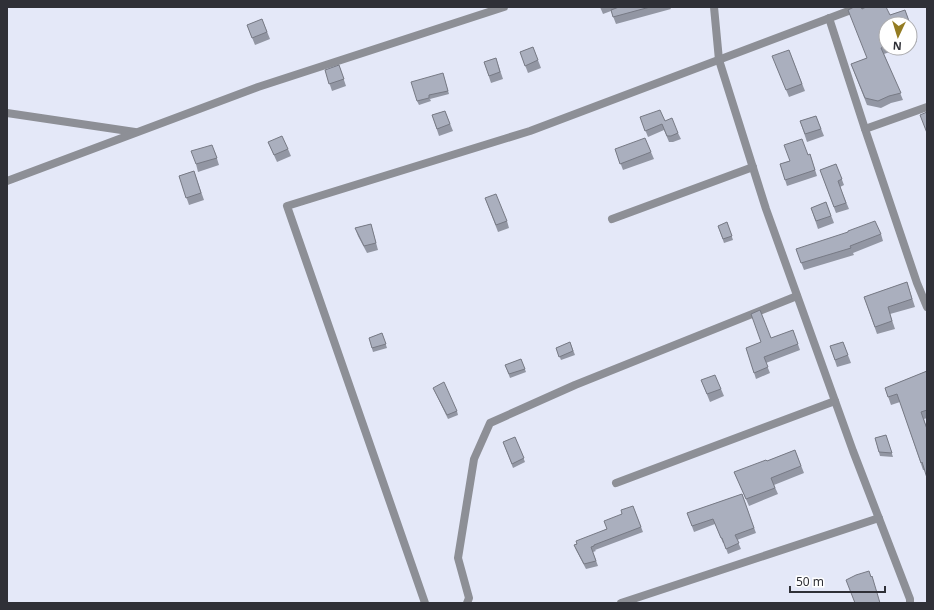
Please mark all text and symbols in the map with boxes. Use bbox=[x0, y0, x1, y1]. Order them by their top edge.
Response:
north arrow bbox=[878, 16, 918, 56]
text: N bbox=[892, 39, 902, 54]
scale bar bbox=[790, 568, 885, 594]
text: 50 m bbox=[796, 573, 824, 590]

